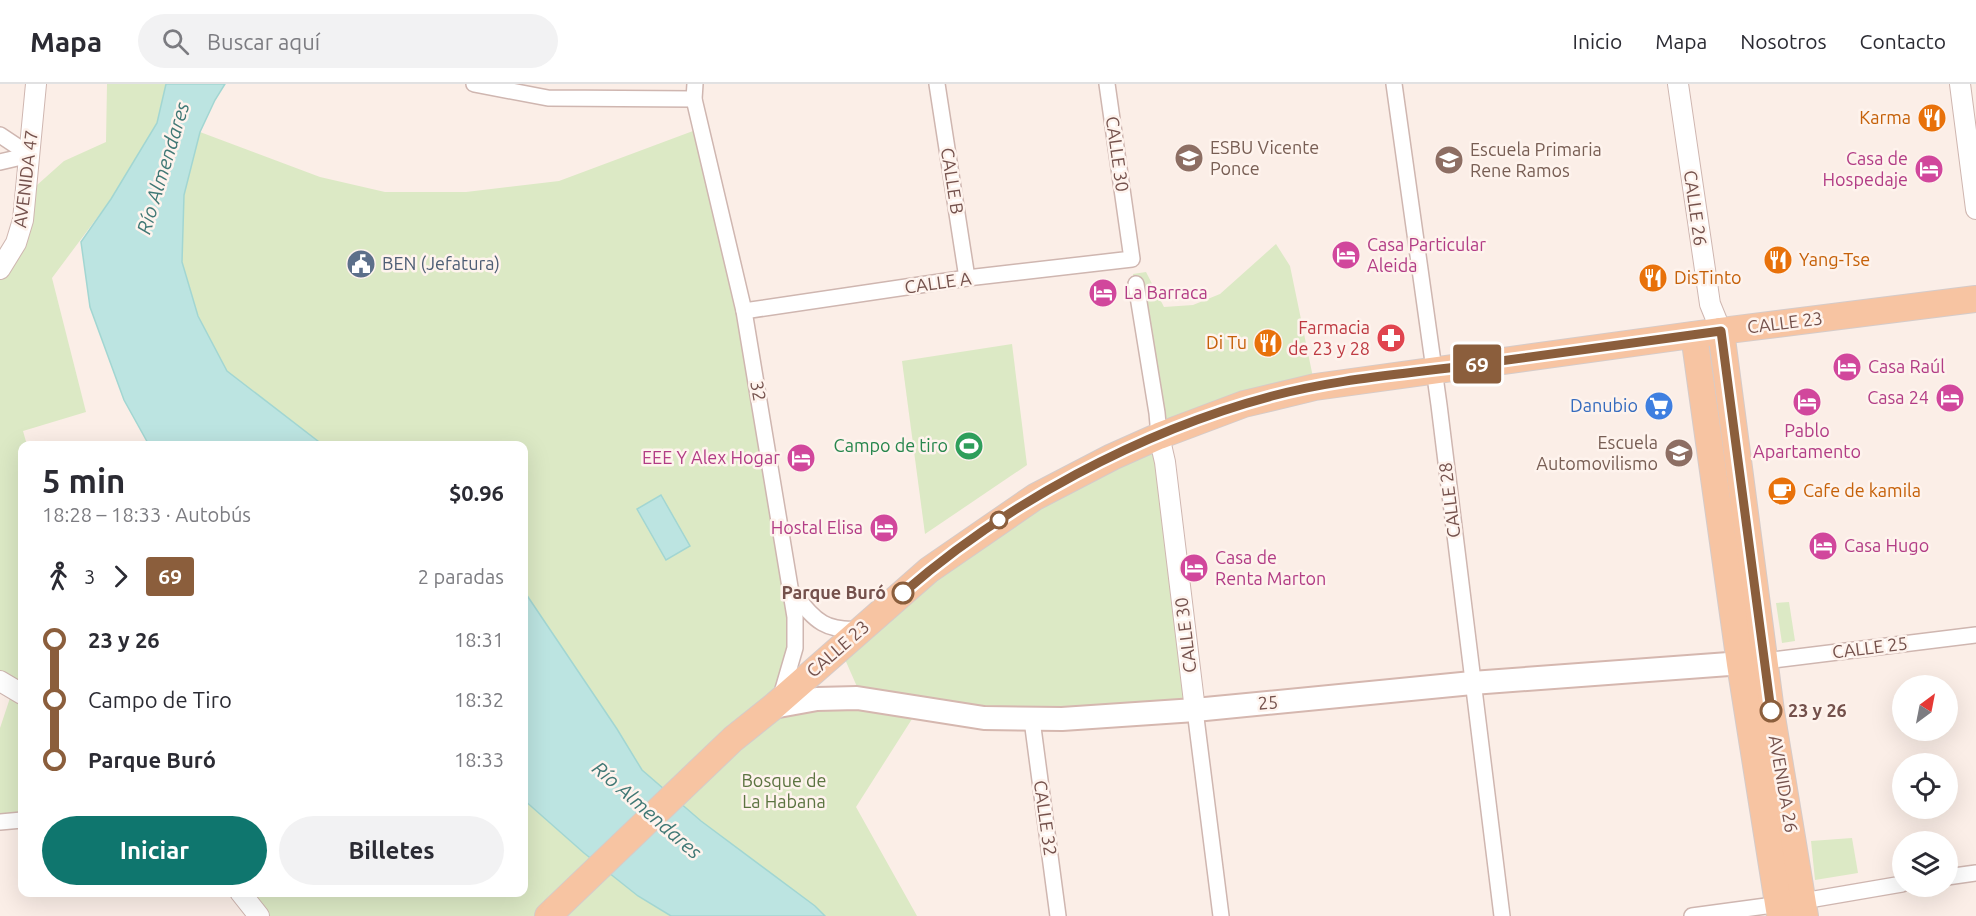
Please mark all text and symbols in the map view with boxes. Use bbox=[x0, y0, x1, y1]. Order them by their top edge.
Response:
search box bbox=[138, 14, 558, 68]
icon: search bbox=[159, 25, 192, 58]
text: Mapa bbox=[30, 26, 102, 57]
text: Buscar aquí bbox=[207, 29, 320, 54]
text: Inicio bbox=[1573, 29, 1622, 53]
text: Mapa bbox=[1655, 29, 1707, 53]
text: Nosotros bbox=[1740, 29, 1827, 53]
text: Contacto bbox=[1860, 29, 1946, 53]
water label: Río Almendares bbox=[132, 98, 194, 237]
restaurant icon: Karma bbox=[1916, 102, 1948, 134]
place label: Karma bbox=[1859, 107, 1911, 127]
street label: CALLE 30 bbox=[1103, 115, 1133, 193]
street label: AVENIDA 47 bbox=[9, 129, 41, 229]
place label: ESBU Vicente Ponce bbox=[1210, 137, 1319, 178]
place label: Escuela Primaria Rene Ramos bbox=[1470, 139, 1602, 180]
school or university icon: ESBU Vicente Ponce bbox=[1173, 142, 1205, 174]
school or university icon: Escuela Primaria Rene Ramos bbox=[1433, 144, 1465, 176]
street label: CALLE B bbox=[938, 146, 968, 216]
place label: Casa de Hospedaje bbox=[1823, 148, 1908, 189]
hotel icon: Casa de Hospedaje bbox=[1913, 153, 1945, 185]
street label: CALLE 26 bbox=[1681, 169, 1711, 247]
place label: Casa Particular Aleida bbox=[1367, 234, 1486, 275]
hotel icon: Casa Particular Aleida bbox=[1330, 239, 1362, 271]
restaurant icon: Yang-Tse bbox=[1762, 244, 1794, 276]
public building icon: BEN (Jefatura) bbox=[345, 248, 377, 280]
place label: Yang-Tse bbox=[1799, 249, 1870, 269]
place label: BEN (Jefatura) bbox=[382, 253, 500, 274]
restaurant icon: DisTinto bbox=[1637, 262, 1669, 294]
street label: CALLE A bbox=[903, 267, 973, 297]
place label: DisTinto bbox=[1674, 267, 1742, 287]
hotel icon: La Barraca bbox=[1087, 277, 1119, 309]
place label: La Barraca bbox=[1124, 282, 1208, 302]
street label: CALLE 23 bbox=[1746, 307, 1824, 337]
place label: Farmacia de 23 y 28 bbox=[1288, 317, 1370, 358]
pharmacy icon: Farmacia de 23 y 28 bbox=[1375, 322, 1407, 354]
restaurant icon: Di Tu bbox=[1252, 327, 1284, 359]
place label: Di Tu bbox=[1206, 332, 1247, 352]
line badge: 69 bbox=[1450, 344, 1504, 384]
hotel icon: Casa Raúl bbox=[1831, 351, 1863, 383]
text: 69 bbox=[1465, 352, 1489, 376]
place label: Casa Raúl bbox=[1868, 356, 1945, 376]
street label: 32 bbox=[747, 379, 771, 403]
hotel icon: Casa 24 bbox=[1934, 382, 1966, 414]
hotel icon: Pablo Apartamento bbox=[1791, 386, 1823, 418]
place label: Casa 24 bbox=[1867, 387, 1929, 407]
supermarket icon: Danubio bbox=[1643, 390, 1675, 422]
place label: Danubio bbox=[1570, 395, 1638, 415]
place label: Pablo Apartamento bbox=[1753, 420, 1861, 461]
sports icon: Campo de tiro bbox=[953, 430, 985, 462]
place label: Escuela Automovilismo bbox=[1536, 432, 1658, 473]
place label: Campo de tiro bbox=[834, 435, 948, 455]
school or university icon: Escuela Automovilismo bbox=[1663, 437, 1695, 469]
hotel icon: EEE Y Alex Hogar bbox=[785, 442, 817, 474]
place label: EEE Y Alex Hogar bbox=[642, 447, 780, 467]
street label: CALLE 28 bbox=[1434, 461, 1464, 539]
text: 5 min bbox=[42, 462, 125, 499]
cafe icon: Cafe de kamila bbox=[1766, 475, 1798, 507]
text: $0.96 bbox=[449, 480, 504, 505]
place label: Cafe de kamila bbox=[1803, 480, 1921, 500]
text: 18:28 – 18:33 · Autobús bbox=[42, 503, 251, 526]
unlabelled marker bbox=[990, 511, 1008, 529]
hotel icon: Hostal Elisa bbox=[868, 512, 900, 544]
place label: Hostal Elisa bbox=[771, 517, 863, 537]
hotel icon: Casa Hugo bbox=[1807, 530, 1839, 562]
place label: Casa Hugo bbox=[1844, 535, 1929, 555]
place label: Casa de Renta Marton bbox=[1215, 547, 1326, 588]
hotel icon: Casa de Renta Marton bbox=[1178, 552, 1210, 584]
icon: walk bbox=[42, 560, 75, 593]
icon: forward bbox=[104, 560, 137, 593]
text: 69 bbox=[158, 564, 182, 588]
text: 3 bbox=[84, 565, 95, 588]
text: 2 paradas bbox=[418, 565, 504, 588]
place label: Parque Buró bbox=[781, 582, 886, 602]
marker: Parque Buró bbox=[892, 582, 914, 604]
street label: CALLE 30 bbox=[1170, 596, 1200, 674]
street label: CALLE 23 bbox=[802, 616, 873, 681]
text: 23 y 26 bbox=[88, 627, 160, 652]
text: 18:31 bbox=[454, 628, 504, 651]
street label: CALLE 25 bbox=[1831, 632, 1909, 662]
north arrow bbox=[1892, 675, 1958, 741]
map controls bbox=[1892, 675, 1958, 897]
text: Campo de Tiro bbox=[88, 687, 232, 712]
text: 18:32 bbox=[454, 688, 504, 711]
street label: 25 bbox=[1257, 691, 1279, 713]
marker: 23 y 26 bbox=[1760, 700, 1782, 722]
place label: 23 y 26 bbox=[1788, 700, 1847, 720]
street label: AVENIDA 26 bbox=[1766, 734, 1802, 834]
text: Parque Buró bbox=[88, 747, 216, 772]
text: 18:33 bbox=[454, 748, 504, 771]
button: locate bbox=[1892, 753, 1958, 819]
water label: Río Almendares bbox=[588, 756, 707, 864]
park label: Bosque de La Habana bbox=[741, 770, 827, 811]
street label: CALLE 32 bbox=[1031, 779, 1061, 857]
button: Iniciar bbox=[42, 816, 267, 885]
button: Billetes bbox=[279, 816, 504, 885]
button: layers bbox=[1892, 831, 1958, 897]

